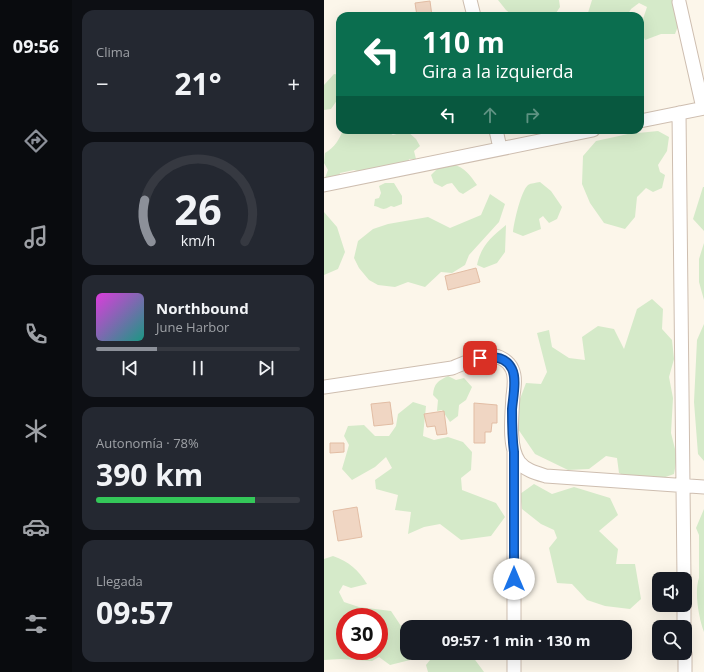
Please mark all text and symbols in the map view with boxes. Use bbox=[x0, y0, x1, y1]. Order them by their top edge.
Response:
text: 110 m bbox=[422, 23, 505, 61]
icon: left bbox=[356, 28, 408, 80]
text: 09:56 bbox=[13, 34, 59, 58]
text: Clima bbox=[96, 43, 130, 61]
text: Gira a la izquierda bbox=[422, 59, 574, 83]
text: 21° bbox=[174, 63, 222, 104]
text: − bbox=[96, 68, 109, 98]
text: + bbox=[287, 68, 300, 98]
icon: left bbox=[437, 104, 459, 126]
icon: ahead bbox=[479, 104, 501, 126]
icon: right bbox=[521, 104, 543, 126]
icon: directions bbox=[22, 127, 50, 155]
text: 26 bbox=[174, 180, 222, 236]
icon: music bbox=[22, 223, 50, 251]
text: km/h bbox=[181, 230, 215, 249]
text: Northbound bbox=[156, 298, 249, 318]
text: June Harbor bbox=[156, 318, 229, 336]
icon: phone bbox=[22, 320, 50, 348]
pin bbox=[463, 341, 497, 375]
icon: arrive bbox=[469, 347, 491, 369]
icon: previous bbox=[119, 357, 141, 379]
icon: pause bbox=[187, 357, 209, 379]
icon: next bbox=[255, 357, 277, 379]
icon: climate bbox=[22, 417, 50, 445]
text: Autonomía · 78% bbox=[96, 434, 199, 452]
text: 390 km bbox=[96, 454, 203, 495]
icon: car bbox=[22, 513, 50, 541]
position arrow bbox=[493, 558, 535, 600]
text: Llegada bbox=[96, 572, 143, 590]
map controls bbox=[652, 572, 692, 660]
button: sound bbox=[652, 572, 692, 612]
text: 09:57 bbox=[96, 592, 173, 633]
speed limit sign: 30 bbox=[336, 608, 388, 660]
icon: filters bbox=[22, 610, 50, 638]
button: search bbox=[652, 620, 692, 660]
text: 09:57 · 1 min · 130 m bbox=[442, 630, 590, 650]

